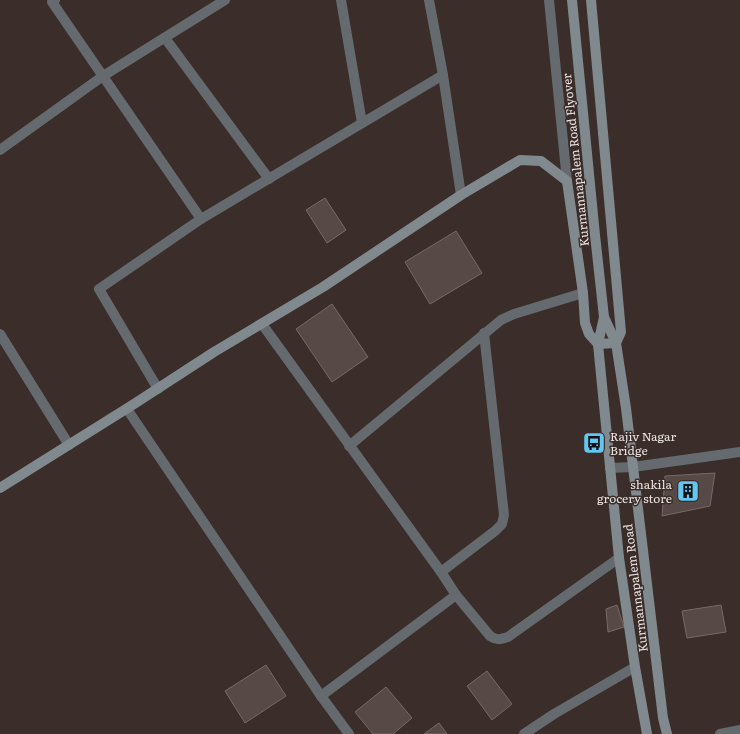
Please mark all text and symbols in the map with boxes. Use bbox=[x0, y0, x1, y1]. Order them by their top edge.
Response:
street label: Kurmannapalem Road Flyover bbox=[557, 72, 593, 248]
place label: Rajiv Nagar Bridge bbox=[610, 427, 676, 459]
bus stop icon: Rajiv Nagar Bridge bbox=[581, 430, 607, 456]
place label: shakila grocery store bbox=[597, 475, 673, 507]
building icon: shakila grocery store bbox=[675, 478, 701, 504]
street label: Kurmannapalem Road bbox=[618, 522, 652, 653]

